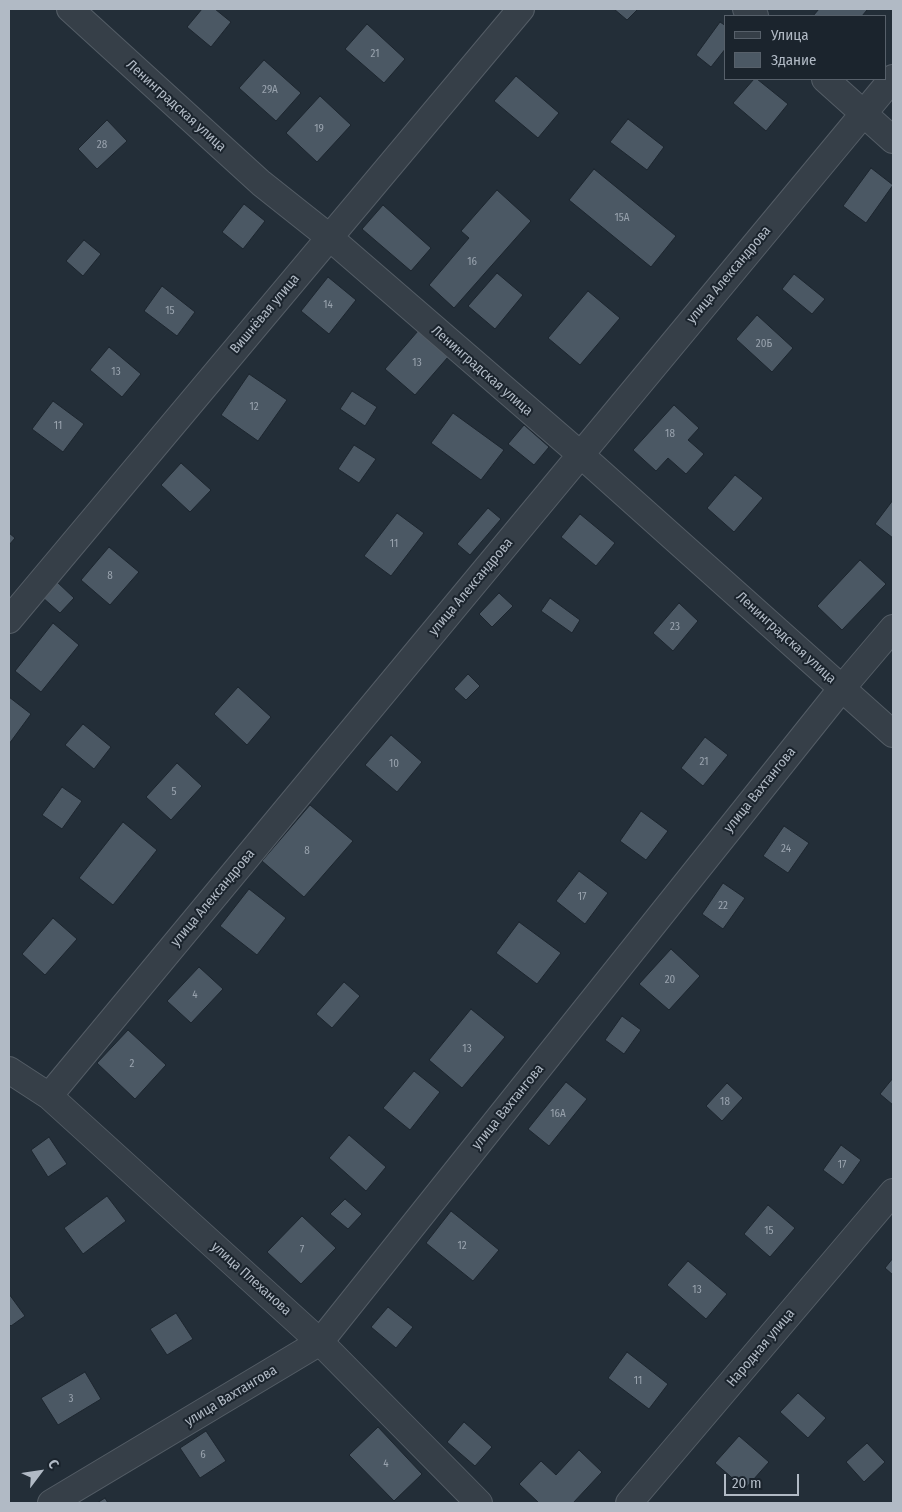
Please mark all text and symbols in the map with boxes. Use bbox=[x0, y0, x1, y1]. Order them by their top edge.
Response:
legend bbox=[724, 15, 887, 80]
text: Улица bbox=[771, 26, 809, 44]
house number: 21 bbox=[371, 47, 379, 61]
text: Здание bbox=[771, 51, 817, 69]
street label: Ленинградская улица bbox=[123, 57, 229, 155]
house number: 29А bbox=[262, 83, 278, 97]
house number: 19 bbox=[314, 122, 324, 136]
house number: 28 bbox=[97, 138, 107, 152]
house number: 15А bbox=[614, 211, 630, 225]
street label: улица Александрова bbox=[683, 223, 775, 327]
house number: 16 bbox=[467, 255, 477, 269]
street label: Вишнёвая улица bbox=[227, 271, 303, 357]
house number: 14 bbox=[323, 298, 333, 312]
house number: 15 bbox=[165, 304, 175, 318]
street label: Ленинградская улица bbox=[428, 322, 536, 420]
house number: 20Б bbox=[756, 337, 772, 351]
house number: 13 bbox=[412, 356, 422, 370]
house number: 13 bbox=[111, 365, 121, 379]
house number: 12 bbox=[249, 400, 259, 414]
house number: 11 bbox=[54, 419, 62, 433]
house number: 18 bbox=[665, 427, 675, 441]
street label: улица Александрова bbox=[425, 535, 517, 639]
house number: 11 bbox=[390, 537, 398, 551]
house number: 8 bbox=[107, 569, 113, 583]
street label: Ленинградская улица bbox=[733, 589, 839, 687]
house number: 23 bbox=[670, 620, 680, 634]
street label: улица Вахтангова bbox=[721, 744, 799, 836]
house number: 21 bbox=[700, 755, 708, 769]
house number: 10 bbox=[389, 757, 399, 771]
house number: 5 bbox=[171, 785, 177, 799]
house number: 24 bbox=[781, 842, 791, 856]
house number: 8 bbox=[304, 844, 310, 858]
street label: улица Александрова bbox=[167, 846, 259, 950]
house number: 17 bbox=[578, 890, 586, 904]
house number: 22 bbox=[718, 899, 728, 913]
house number: 20 bbox=[665, 973, 675, 987]
house number: 4 bbox=[192, 988, 198, 1002]
house number: 13 bbox=[462, 1042, 472, 1056]
house number: 2 bbox=[130, 1057, 134, 1071]
street label: улица Вахтангова bbox=[469, 1061, 547, 1153]
house number: 18 bbox=[720, 1095, 730, 1109]
house number: 16А bbox=[550, 1107, 566, 1121]
house number: 17 bbox=[838, 1158, 846, 1172]
house number: 15 bbox=[764, 1224, 774, 1238]
street label: улица Плеханова bbox=[207, 1239, 295, 1319]
house number: 12 bbox=[457, 1239, 467, 1253]
house number: 7 bbox=[300, 1243, 304, 1257]
house number: 13 bbox=[692, 1283, 702, 1297]
street label: Народная улица bbox=[723, 1306, 799, 1390]
street label: улица Вахтангова bbox=[182, 1362, 280, 1430]
house number: 11 bbox=[634, 1374, 642, 1388]
house number: 3 bbox=[69, 1392, 73, 1406]
north arrow bbox=[15, 1447, 65, 1497]
house number: 6 bbox=[200, 1448, 206, 1462]
text: С bbox=[44, 1456, 62, 1472]
house number: 4 bbox=[383, 1457, 389, 1471]
scale bar bbox=[727, 1464, 802, 1496]
text: 20 m bbox=[732, 1474, 762, 1492]

